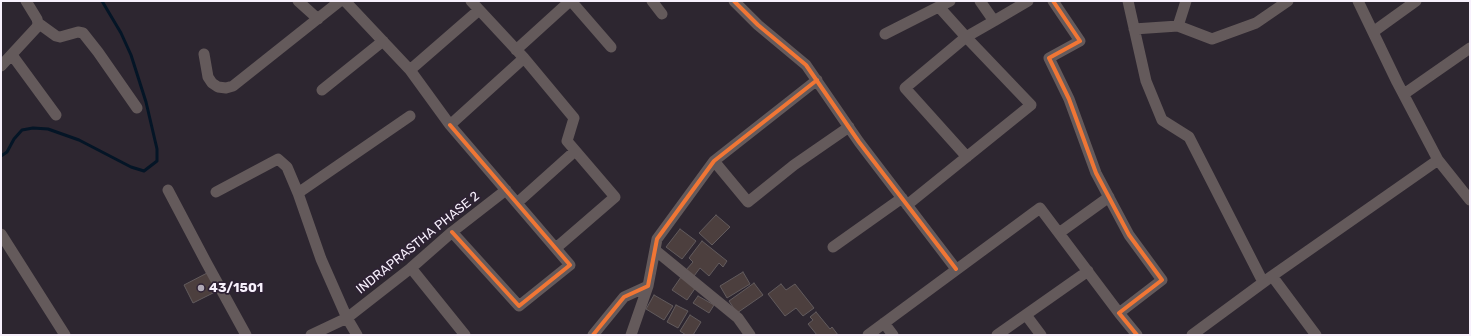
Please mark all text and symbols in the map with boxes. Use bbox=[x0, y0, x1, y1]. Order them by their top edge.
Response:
street label: INDRAPRASTHA PHASE 2 bbox=[353, 189, 483, 297]
place label: 43/1501 bbox=[209, 280, 263, 296]
marker: 43/1501 bbox=[196, 283, 206, 293]

